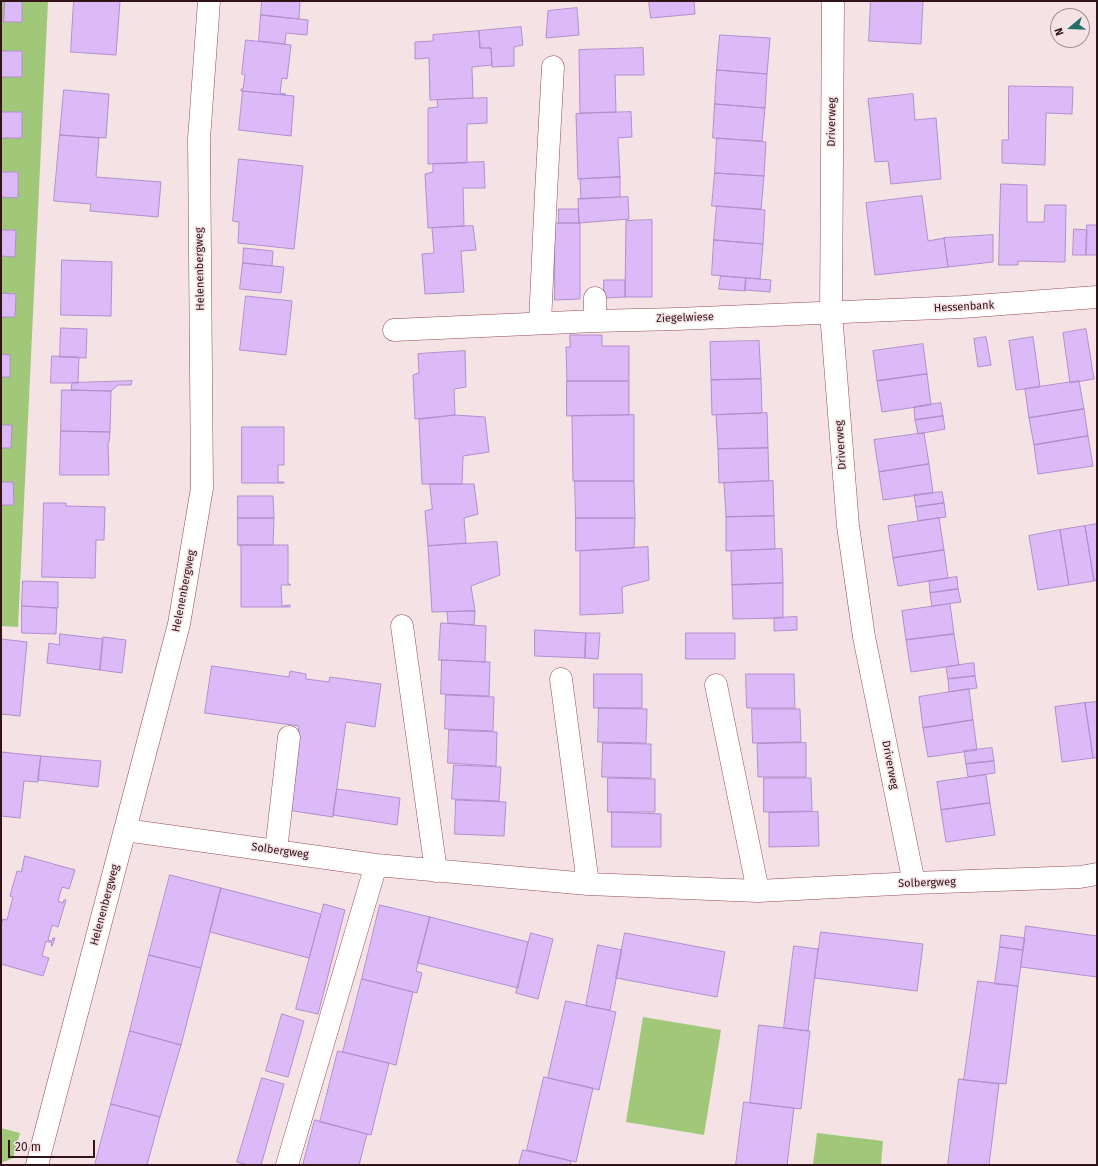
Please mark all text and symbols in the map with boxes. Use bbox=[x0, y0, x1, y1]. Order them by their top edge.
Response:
north arrow bbox=[1050, 8, 1090, 48]
text: N bbox=[1052, 26, 1066, 37]
street label: Driverweg bbox=[825, 97, 839, 147]
street label: Helenenbergweg bbox=[193, 227, 207, 311]
street label: Hessenbank bbox=[933, 299, 995, 315]
street label: Ziegelwiese bbox=[656, 310, 714, 326]
street label: Driverweg bbox=[833, 420, 849, 470]
street label: Helenenbergweg bbox=[170, 549, 198, 633]
street label: Driverweg bbox=[879, 739, 901, 791]
street label: Solbergweg bbox=[251, 840, 309, 862]
street label: Helenenbergweg bbox=[88, 863, 122, 947]
street label: Solbergweg bbox=[898, 875, 956, 891]
scale bar bbox=[10, 1132, 97, 1158]
text: 20 m bbox=[15, 1140, 41, 1154]

